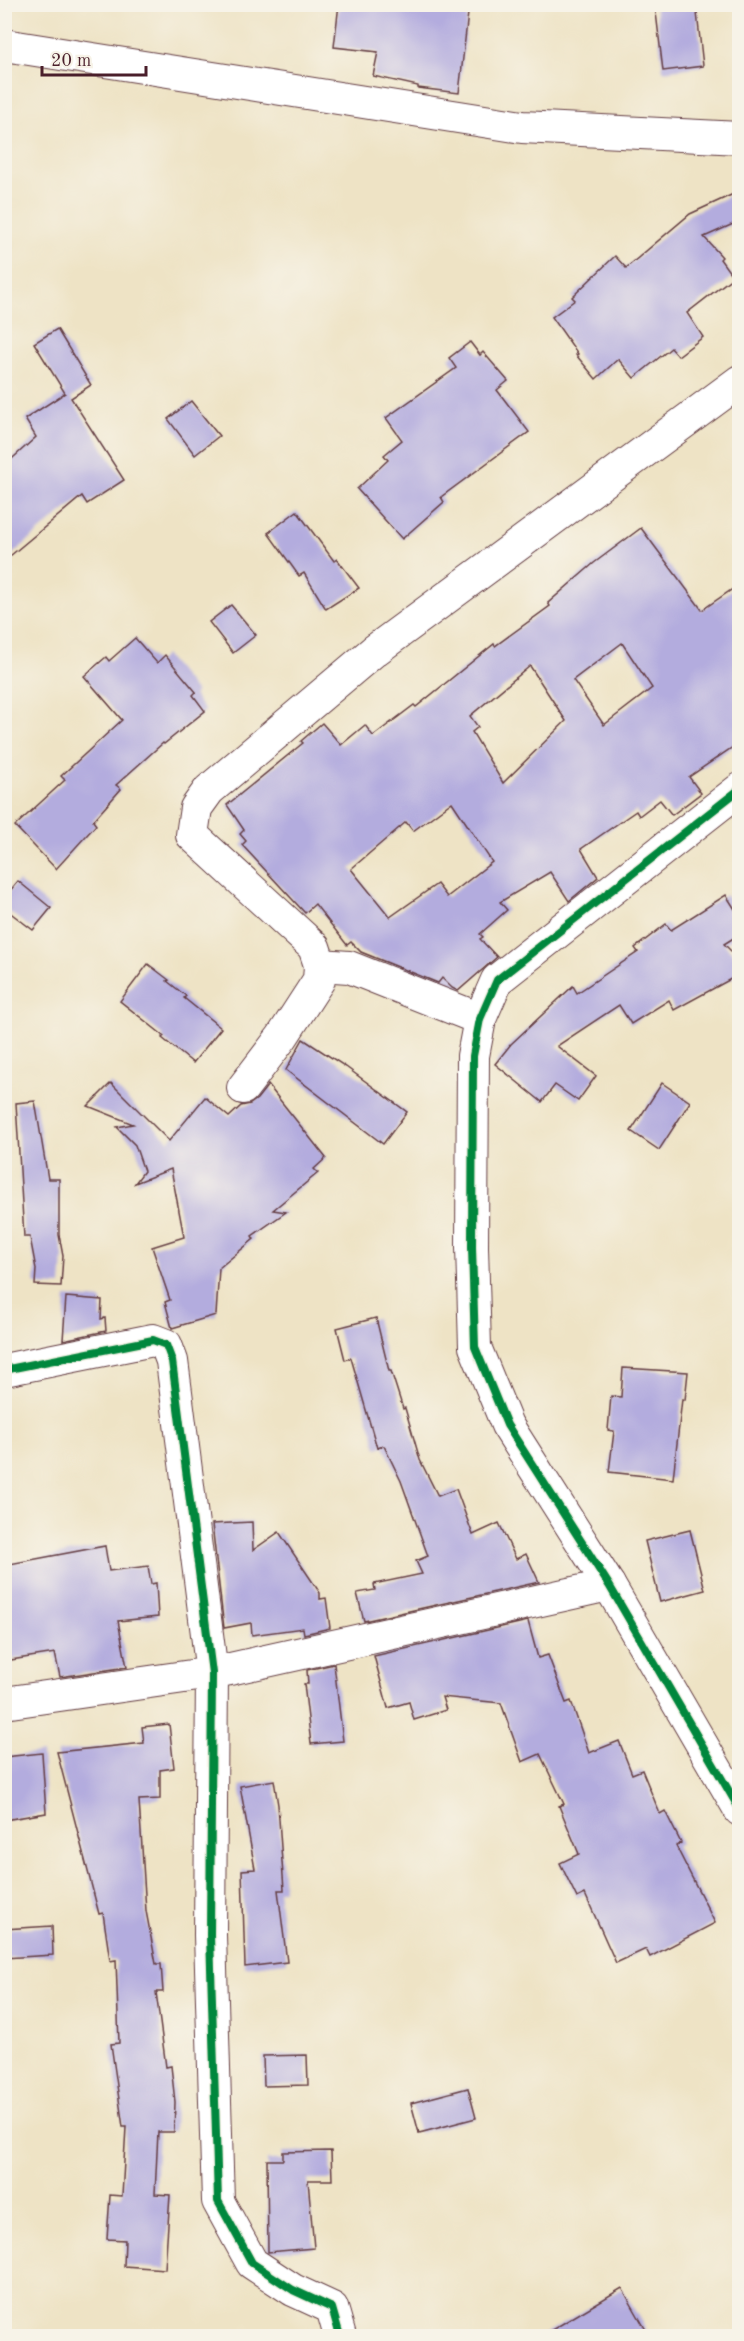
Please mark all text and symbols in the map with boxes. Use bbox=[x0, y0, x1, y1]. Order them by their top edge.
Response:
scale bar bbox=[42, 39, 146, 77]
text: 20 m bbox=[51, 52, 91, 70]

